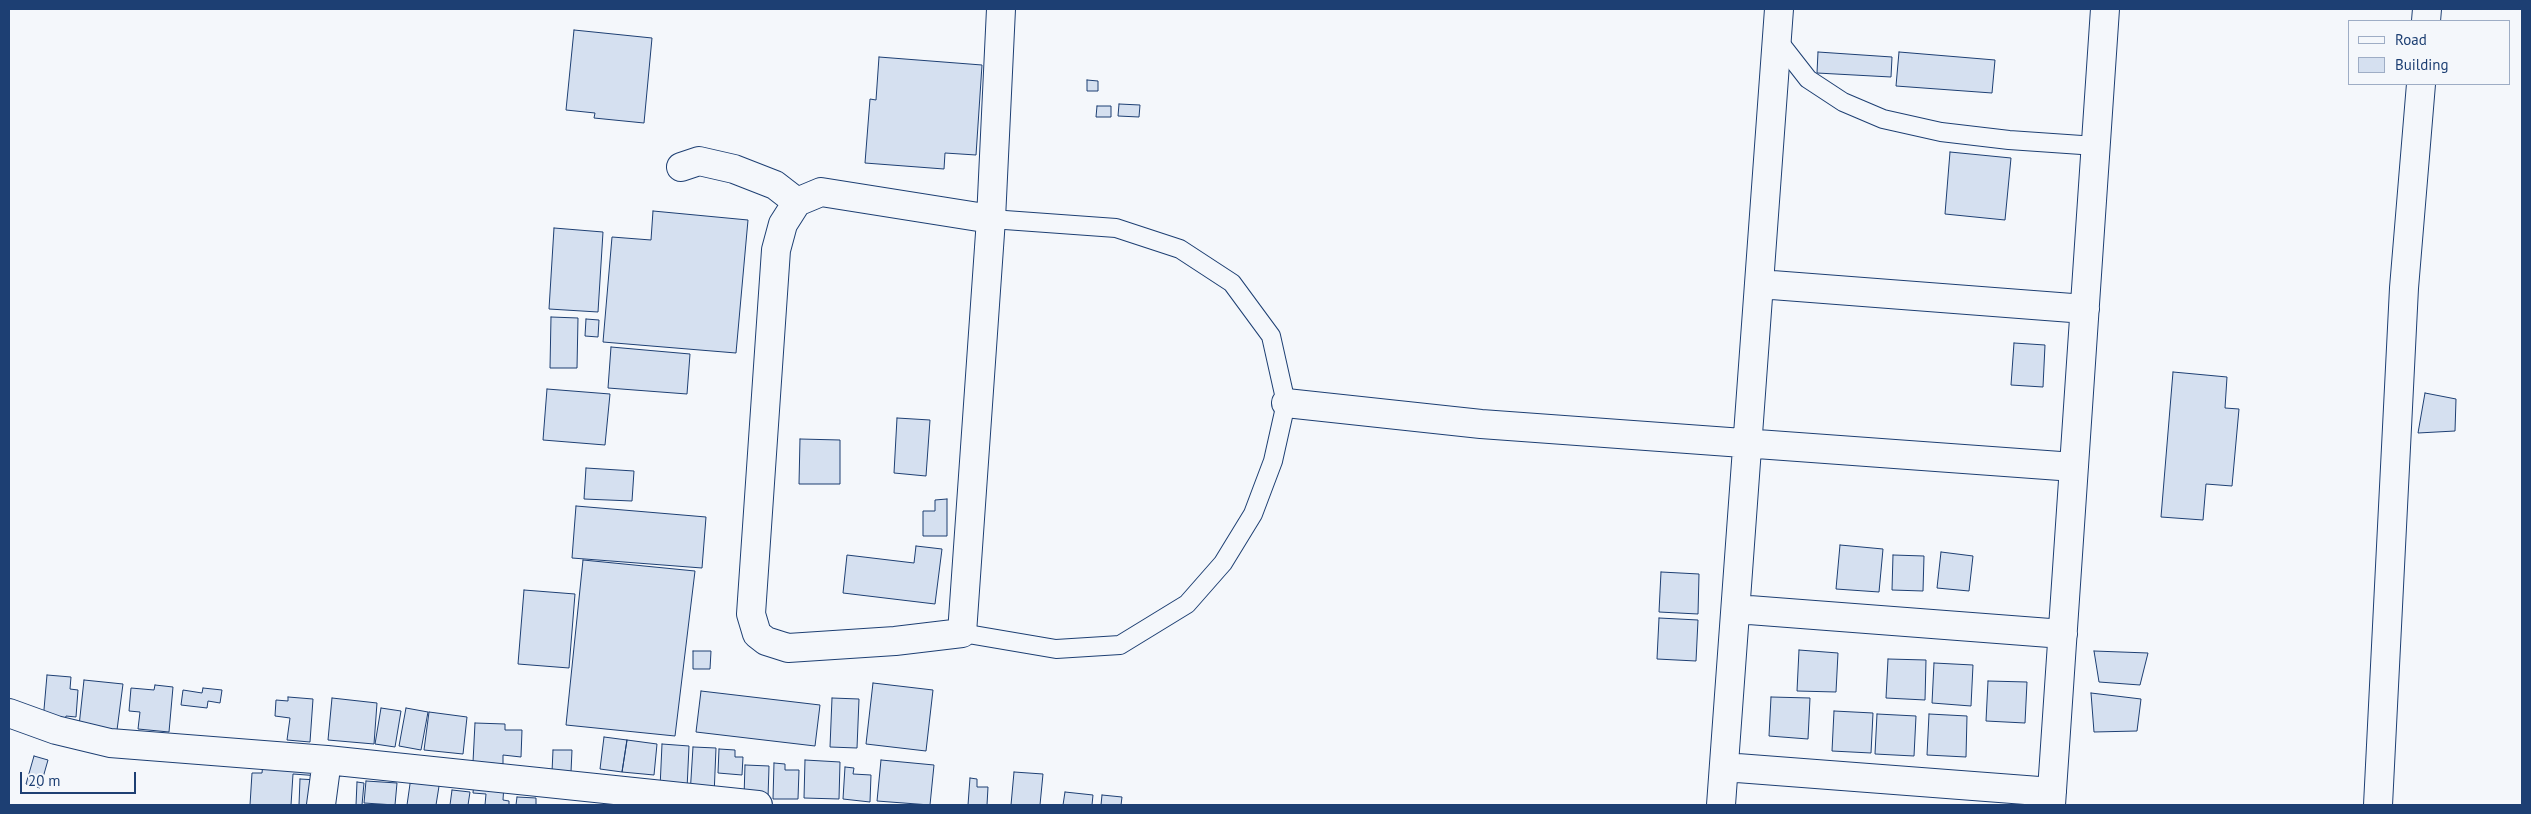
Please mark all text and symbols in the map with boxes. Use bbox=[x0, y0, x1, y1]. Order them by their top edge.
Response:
legend bbox=[2348, 20, 2511, 85]
text: Road bbox=[2395, 30, 2427, 49]
text: Building bbox=[2395, 55, 2449, 74]
scale bar bbox=[22, 762, 139, 794]
text: 20 m bbox=[28, 771, 61, 790]

